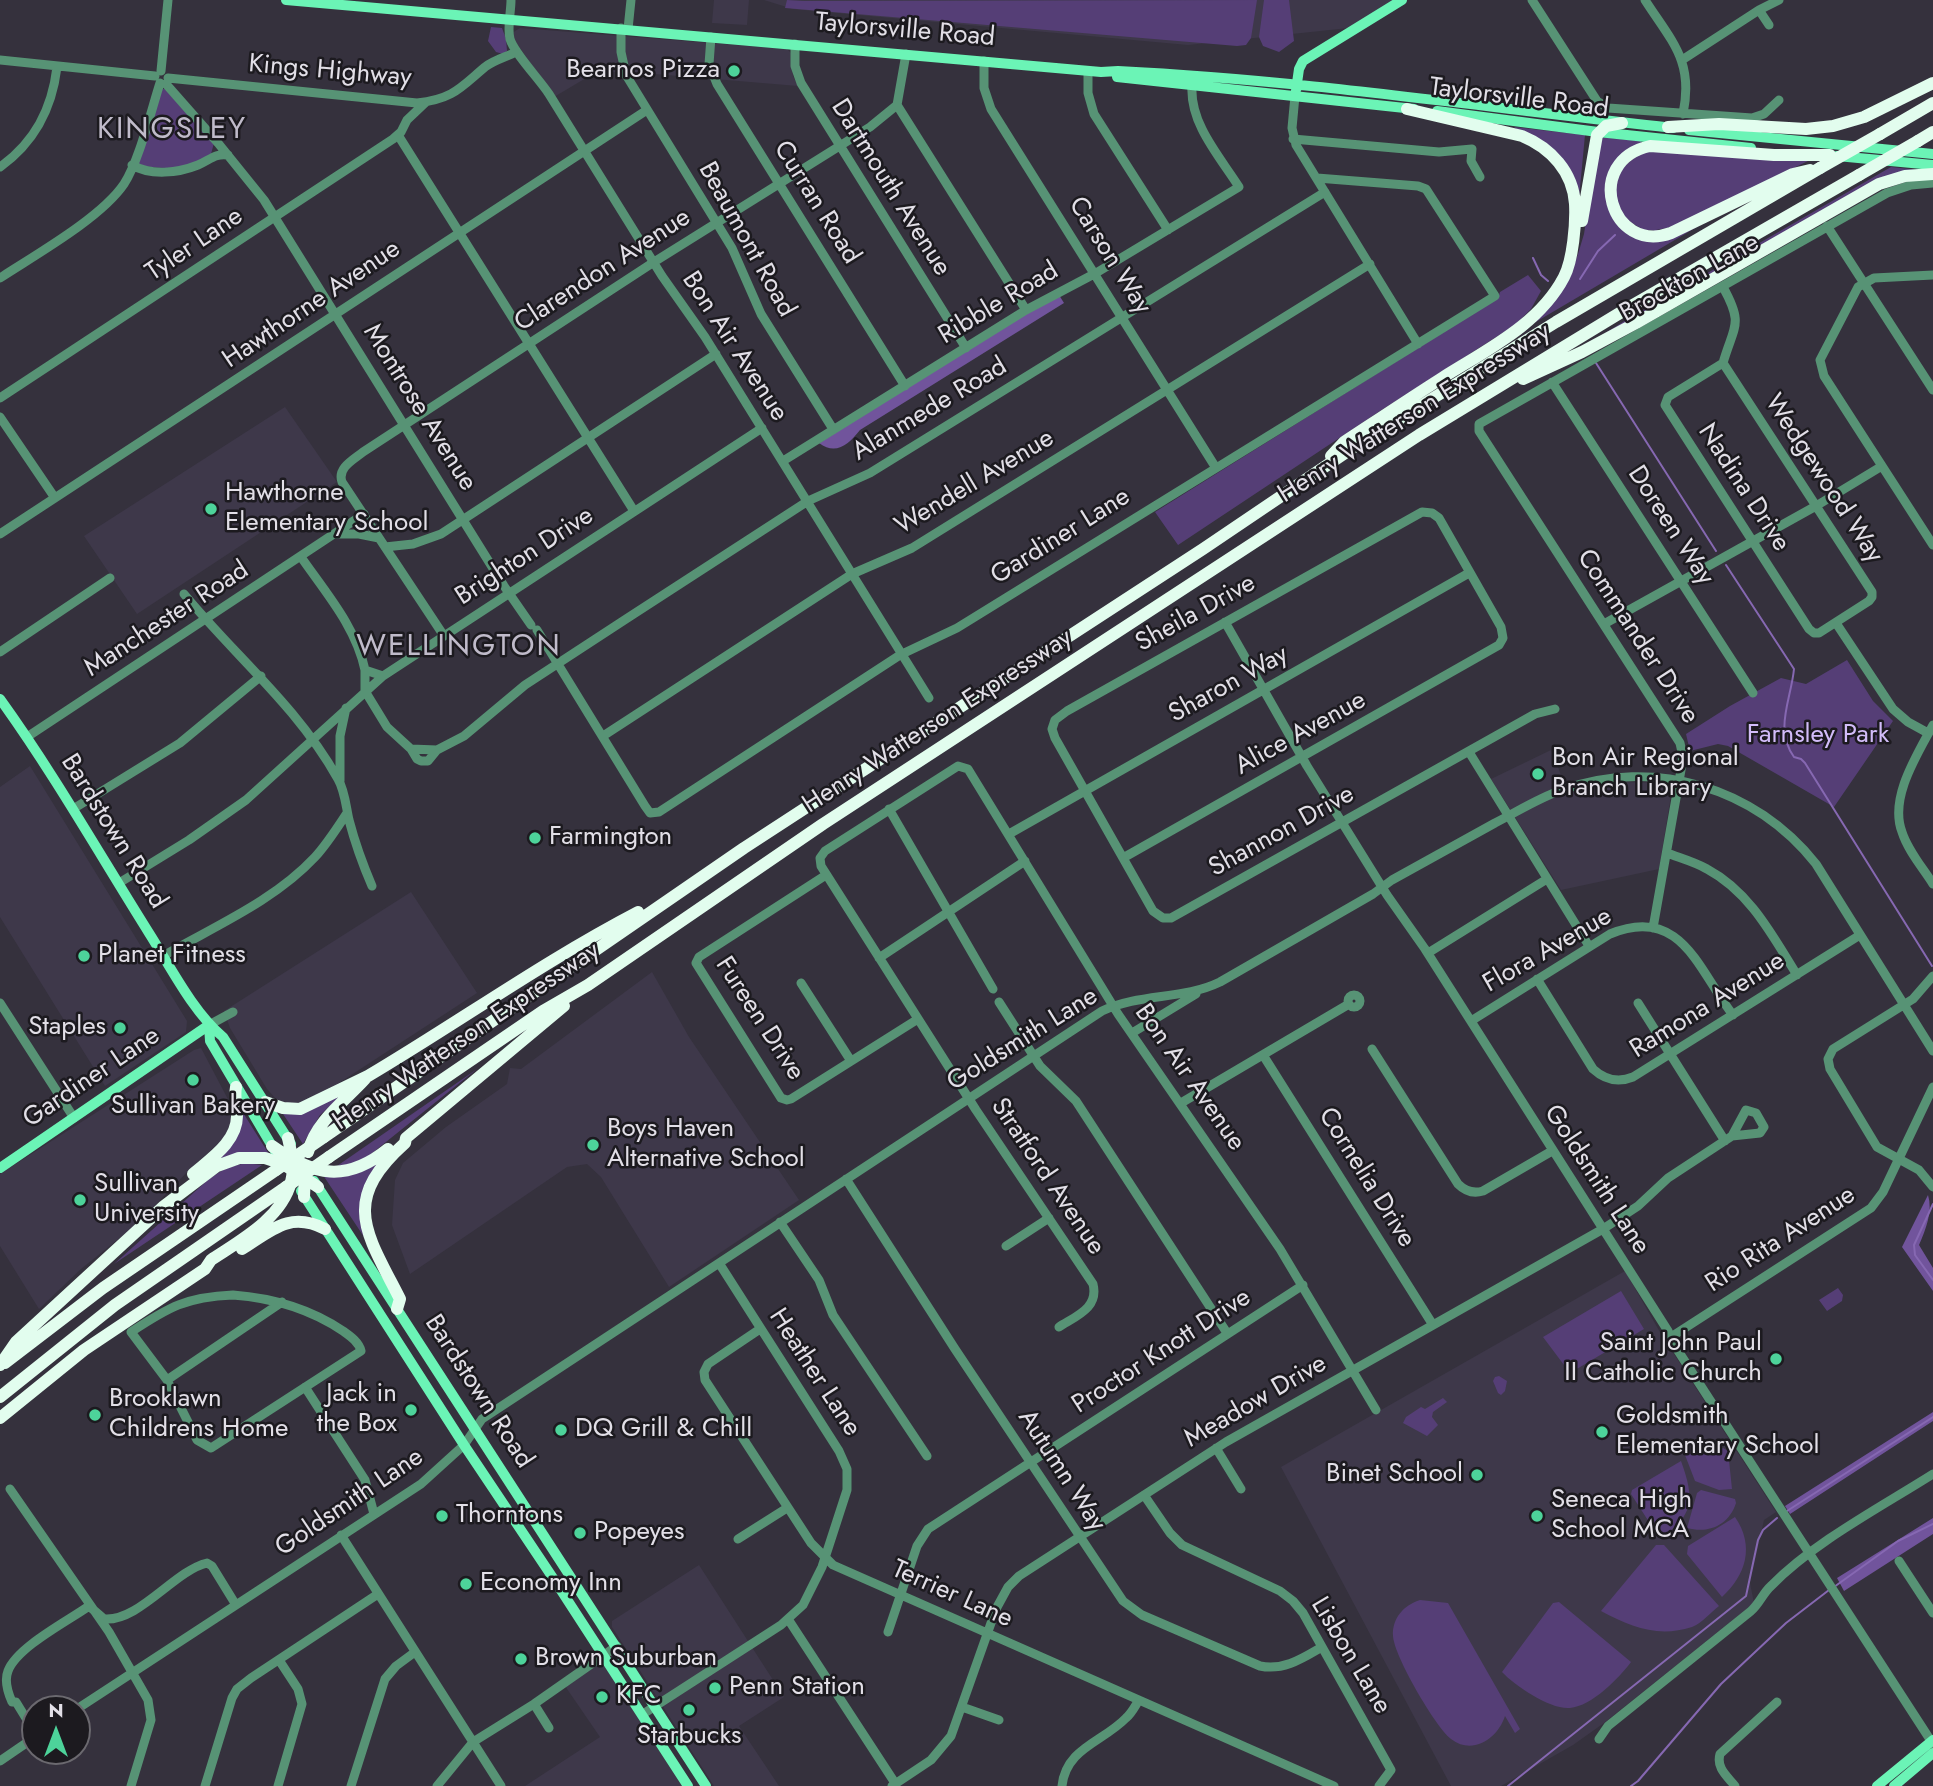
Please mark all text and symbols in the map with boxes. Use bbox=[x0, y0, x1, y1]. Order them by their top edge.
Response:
street label: Taylorsville Road bbox=[814, 8, 996, 54]
street label: Kings Highway bbox=[247, 49, 413, 95]
place label: Bearnos Pizza bbox=[566, 55, 720, 87]
marker: Bearnos Pizza bbox=[726, 63, 742, 79]
street label: Taylorsville Road bbox=[1428, 73, 1610, 125]
street label: Dartmouth Avenue bbox=[823, 94, 957, 282]
district label: KINGSLEY bbox=[98, 113, 246, 149]
street label: Curran Road bbox=[766, 136, 866, 270]
street label: Beaumont Road bbox=[691, 157, 801, 323]
street label: Carson Way bbox=[1061, 192, 1157, 320]
street label: Tyler Lane bbox=[141, 201, 249, 289]
street label: Clarendon Avenue bbox=[509, 203, 697, 339]
street label: Brockton Lane bbox=[1615, 228, 1765, 330]
street label: Hawthorne Avenue bbox=[217, 234, 407, 376]
street label: Ribble Road bbox=[933, 256, 1065, 352]
street label: Bon Air Avenue bbox=[674, 266, 794, 428]
street label: Henry Watterson Expressway bbox=[1273, 317, 1557, 511]
street label: Montrose Avenue bbox=[355, 319, 483, 497]
street label: Alanmede Road bbox=[847, 352, 1013, 468]
street label: Wedgewood Way bbox=[1757, 389, 1889, 569]
street label: Nadina Drive bbox=[1690, 418, 1796, 558]
street label: Wendell Avenue bbox=[890, 423, 1060, 543]
street label: Doreen Way bbox=[1620, 461, 1720, 591]
place label: Hawthorne Elementary School bbox=[225, 478, 428, 540]
street label: Gardiner Lane bbox=[986, 482, 1136, 592]
marker: Hawthorne Elementary School bbox=[203, 501, 219, 517]
street label: Brighton Drive bbox=[450, 501, 600, 613]
street label: Commander Drive bbox=[1569, 544, 1705, 730]
street label: Manchester Road bbox=[79, 555, 255, 685]
street label: Sheila Drive bbox=[1131, 568, 1261, 660]
street label: Henry Watterson Expressway bbox=[797, 623, 1079, 821]
district label: WELLINGTON bbox=[357, 630, 561, 666]
street label: Sharon Way bbox=[1164, 639, 1294, 731]
street label: Alice Avenue bbox=[1230, 685, 1372, 783]
park label: Farnsley Park bbox=[1747, 720, 1889, 752]
place label: Bon Air Regional Branch Library bbox=[1552, 743, 1739, 804]
street label: Bardstown Road bbox=[53, 749, 173, 915]
marker: Bon Air Regional Branch Library bbox=[1530, 766, 1546, 782]
street label: Shannon Drive bbox=[1204, 779, 1360, 885]
place label: Farmington bbox=[549, 822, 672, 854]
marker: Farmington bbox=[527, 830, 543, 846]
street label: Flora Avenue bbox=[1478, 902, 1618, 1000]
street label: Henry Watterson Expressway bbox=[328, 936, 606, 1138]
place label: Planet Fitness bbox=[98, 940, 246, 972]
street label: Ramona Avenue bbox=[1625, 946, 1791, 1066]
marker: Planet Fitness bbox=[76, 948, 92, 964]
street label: Fureen Drive bbox=[708, 952, 810, 1086]
street label: Goldsmith Lane bbox=[942, 981, 1104, 1099]
street label: Bon Air Avenue bbox=[1127, 999, 1251, 1157]
place label: Staples bbox=[28, 1012, 106, 1044]
marker: Staples bbox=[112, 1020, 128, 1036]
street label: Gardiner Lane bbox=[18, 1021, 166, 1135]
marker: Sullivan Bakery bbox=[185, 1072, 201, 1088]
place label: Sullivan Bakery bbox=[111, 1091, 275, 1123]
street label: Stratford Avenue bbox=[983, 1093, 1111, 1261]
street label: Goldsmith Lane bbox=[1536, 1100, 1656, 1260]
street label: Cornelia Drive bbox=[1311, 1102, 1421, 1254]
place label: Boys Haven Alternative School bbox=[607, 1114, 805, 1176]
marker: Boys Haven Alternative School bbox=[585, 1137, 601, 1153]
place label: Sullivan University bbox=[94, 1169, 199, 1230]
street label: Rio Rita Avenue bbox=[1700, 1180, 1862, 1300]
marker: Sullivan University bbox=[72, 1192, 88, 1208]
street label: Proctor Knott Drive bbox=[1067, 1283, 1257, 1421]
street label: Heather Lane bbox=[761, 1303, 867, 1443]
street label: Bardstown Road bbox=[417, 1309, 539, 1475]
place label: Saint John Paul II Catholic Church bbox=[1564, 1328, 1762, 1390]
street label: Meadow Drive bbox=[1179, 1349, 1333, 1455]
marker: Saint John Paul II Catholic Church bbox=[1768, 1351, 1784, 1367]
place label: Jack in the Box bbox=[317, 1379, 397, 1440]
place label: Brooklawn Childrens Home bbox=[109, 1384, 288, 1446]
place label: Goldsmith Elementary School bbox=[1616, 1401, 1819, 1462]
marker: Jack in the Box bbox=[403, 1402, 419, 1418]
street label: Autumn Way bbox=[1010, 1404, 1112, 1538]
marker: Brooklawn Childrens Home bbox=[87, 1407, 103, 1423]
place label: DQ Grill & Chill bbox=[575, 1414, 752, 1446]
marker: DQ Grill & Chill bbox=[553, 1422, 569, 1438]
marker: Goldsmith Elementary School bbox=[1594, 1424, 1610, 1440]
street label: Goldsmith Lane bbox=[270, 1442, 430, 1564]
place label: Binet School bbox=[1326, 1459, 1463, 1491]
marker: Binet School bbox=[1469, 1467, 1485, 1483]
place label: Seneca High School MCA bbox=[1551, 1485, 1692, 1546]
place label: Thorntons bbox=[456, 1500, 563, 1532]
marker: Thorntons bbox=[434, 1508, 450, 1524]
marker: Seneca High School MCA bbox=[1529, 1508, 1545, 1524]
place label: Popeyes bbox=[594, 1517, 684, 1549]
marker: Popeyes bbox=[572, 1525, 588, 1541]
street label: Terrier Lane bbox=[887, 1555, 1017, 1635]
place label: Economy Inn bbox=[480, 1568, 622, 1600]
marker: Economy Inn bbox=[458, 1576, 474, 1592]
street label: Lisbon Lane bbox=[1303, 1592, 1397, 1720]
place label: Brown Suburban bbox=[535, 1643, 717, 1675]
marker: Brown Suburban bbox=[513, 1651, 529, 1667]
place label: Penn Station bbox=[729, 1672, 865, 1704]
marker: Penn Station bbox=[707, 1680, 723, 1696]
place label: KFC bbox=[616, 1681, 661, 1713]
marker: KFC bbox=[594, 1689, 610, 1705]
north arrow bbox=[21, 1695, 91, 1765]
text: N bbox=[48, 1697, 64, 1724]
marker: Starbucks bbox=[681, 1702, 697, 1718]
place label: Starbucks bbox=[637, 1721, 741, 1753]

